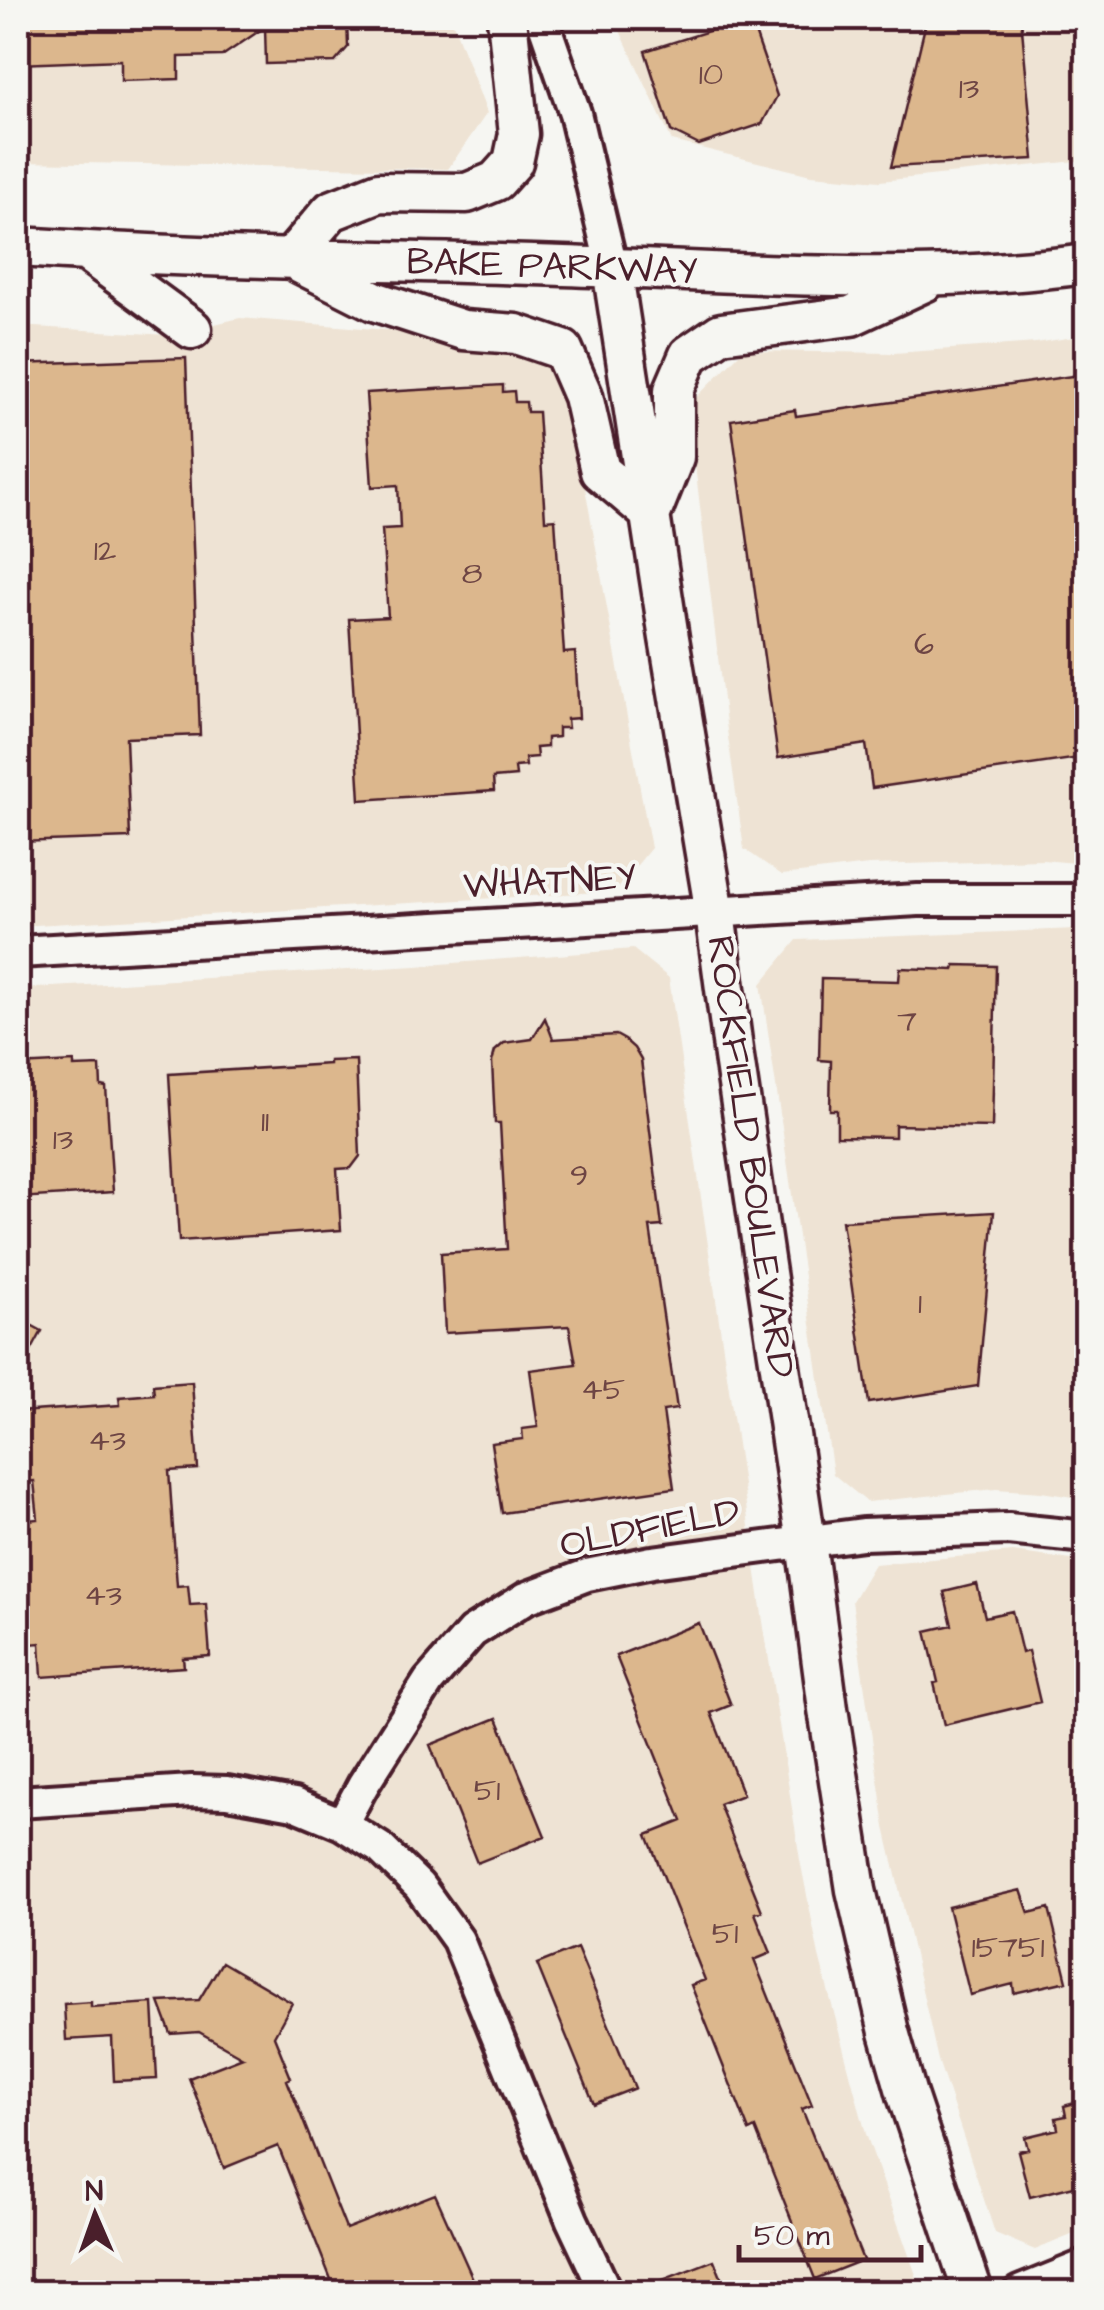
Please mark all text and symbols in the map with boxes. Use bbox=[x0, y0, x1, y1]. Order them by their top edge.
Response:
house number: 10 bbox=[699, 52, 723, 97]
house number: 13 bbox=[959, 66, 979, 111]
street label: BAKE PARKWAY bbox=[406, 236, 698, 298]
house number: 12 bbox=[94, 528, 116, 573]
house number: 8 bbox=[462, 551, 482, 596]
house number: 6 bbox=[914, 622, 934, 667]
street label: WHATNEY bbox=[462, 851, 638, 913]
street label: ROCKFIELD BOULEVARD bbox=[693, 933, 807, 1381]
house number: 7 bbox=[897, 999, 917, 1044]
house number: 11 bbox=[261, 1099, 269, 1144]
house number: 13 bbox=[53, 1117, 73, 1162]
house number: 9 bbox=[570, 1153, 588, 1198]
house number: 1 bbox=[918, 1281, 922, 1326]
house number: 45 bbox=[581, 1367, 626, 1412]
house number: 43 bbox=[88, 1418, 126, 1463]
street label: OLDFIELD bbox=[556, 1486, 744, 1572]
house number: 43 bbox=[84, 1573, 122, 1618]
house number: 51 bbox=[474, 1768, 500, 1813]
house number: 51 bbox=[712, 1911, 738, 1956]
house number: 15751 bbox=[971, 1925, 1045, 1970]
north arrow bbox=[45, 2165, 145, 2265]
text: N bbox=[85, 2172, 104, 2211]
scale bar bbox=[739, 2200, 922, 2262]
text: 50 m bbox=[754, 2215, 830, 2257]

